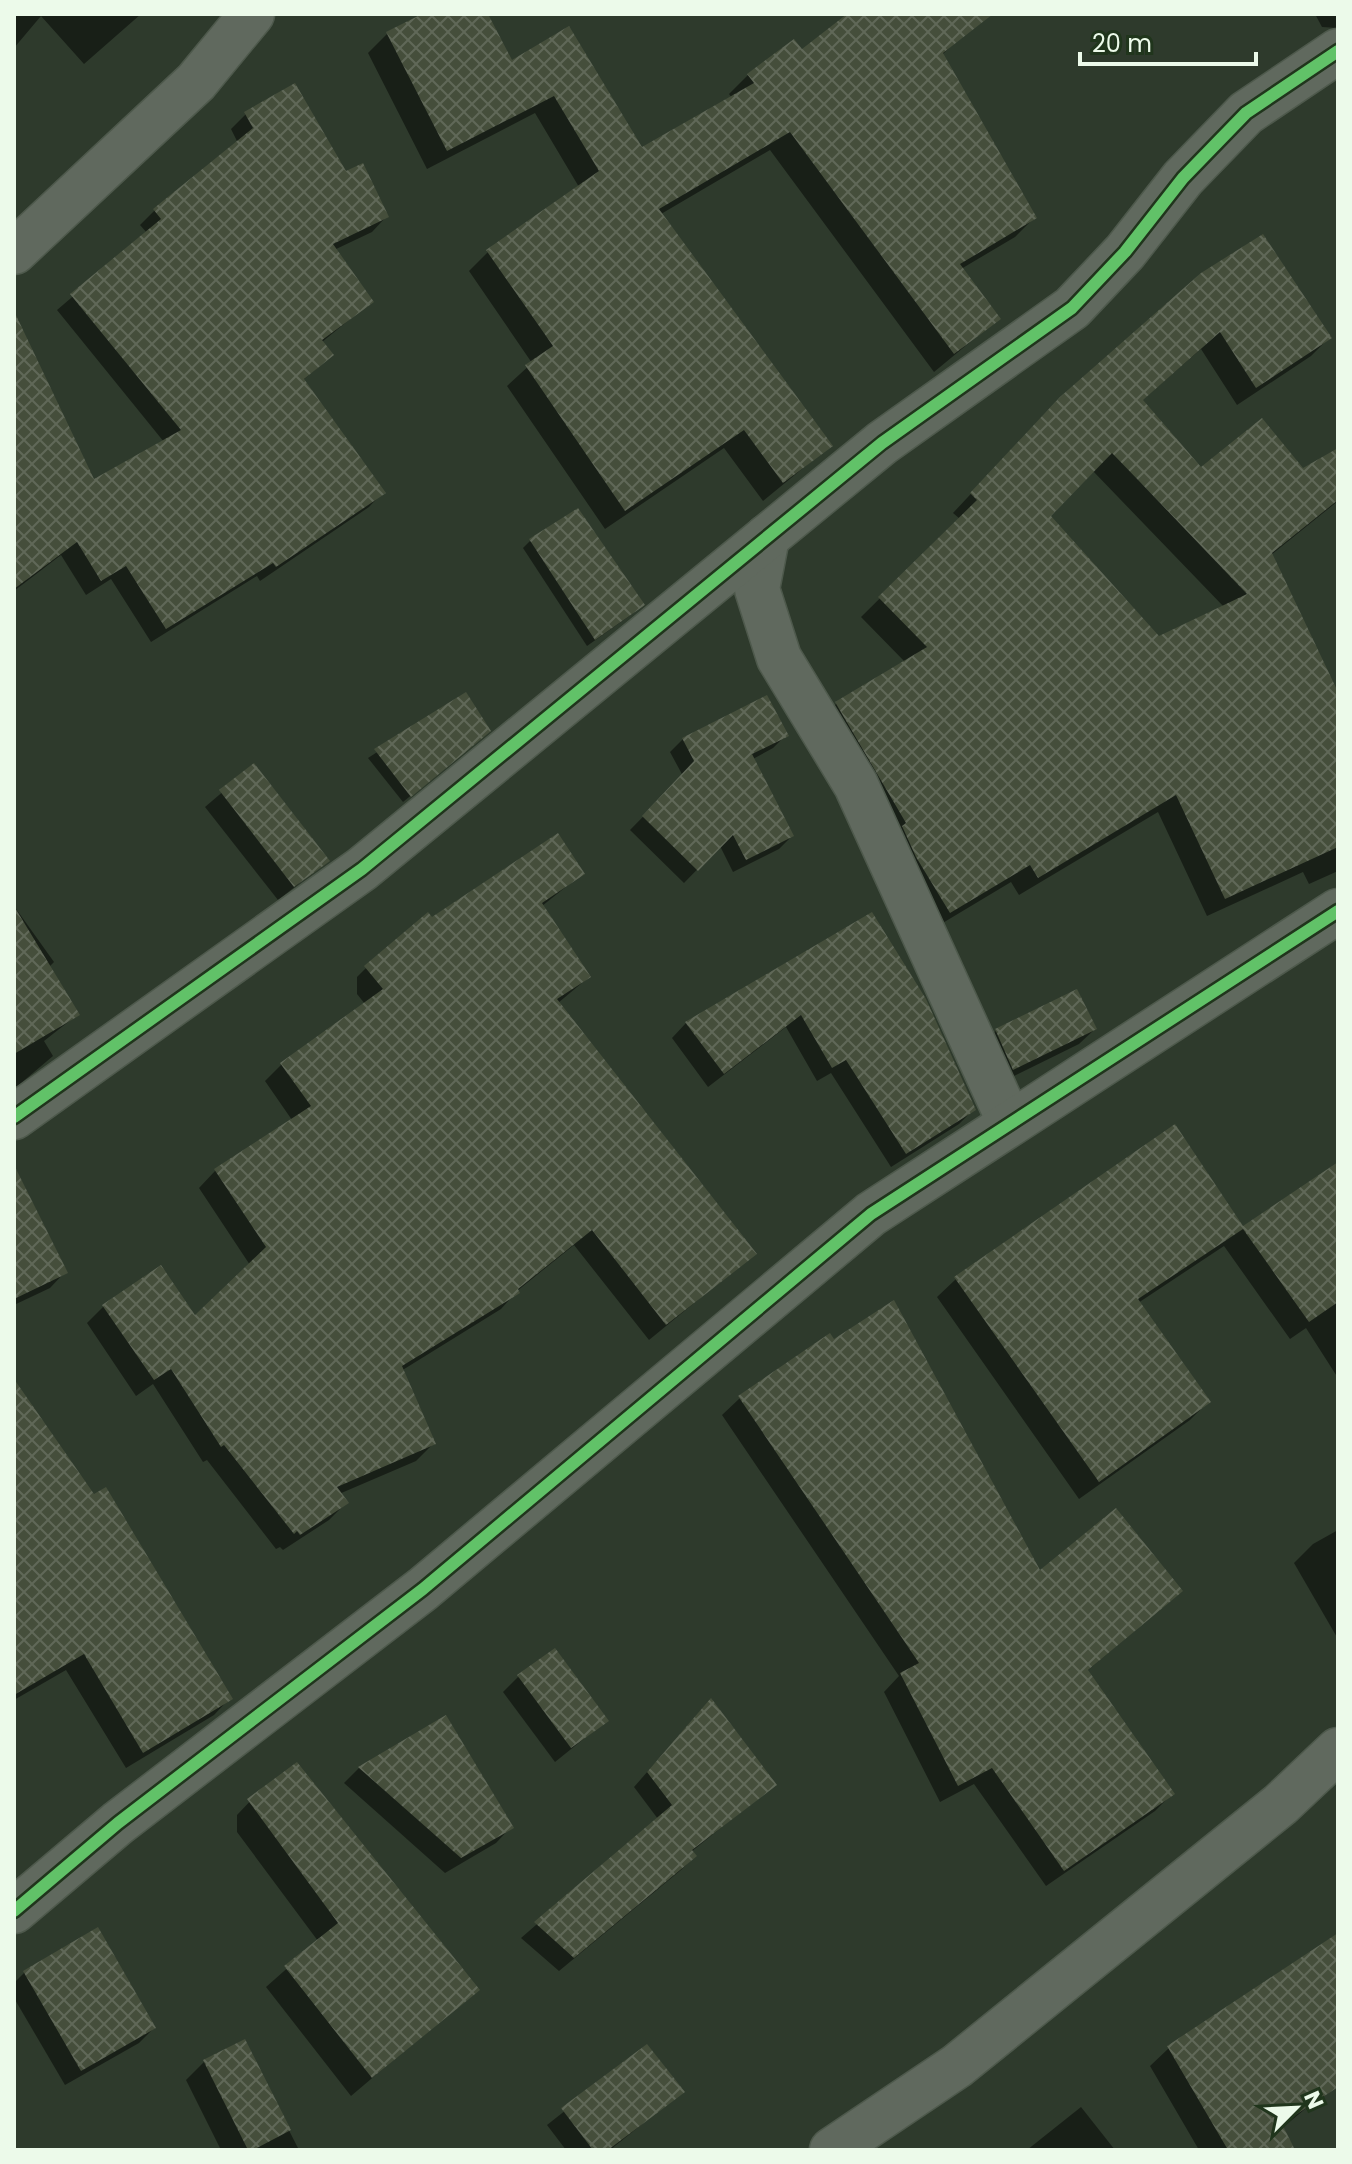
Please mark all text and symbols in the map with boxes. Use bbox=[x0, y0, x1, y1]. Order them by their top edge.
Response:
scale bar bbox=[1080, 16, 1256, 66]
text: 20 m bbox=[1092, 27, 1152, 60]
north arrow bbox=[1256, 2068, 1336, 2148]
text: N bbox=[1296, 2086, 1331, 2114]

